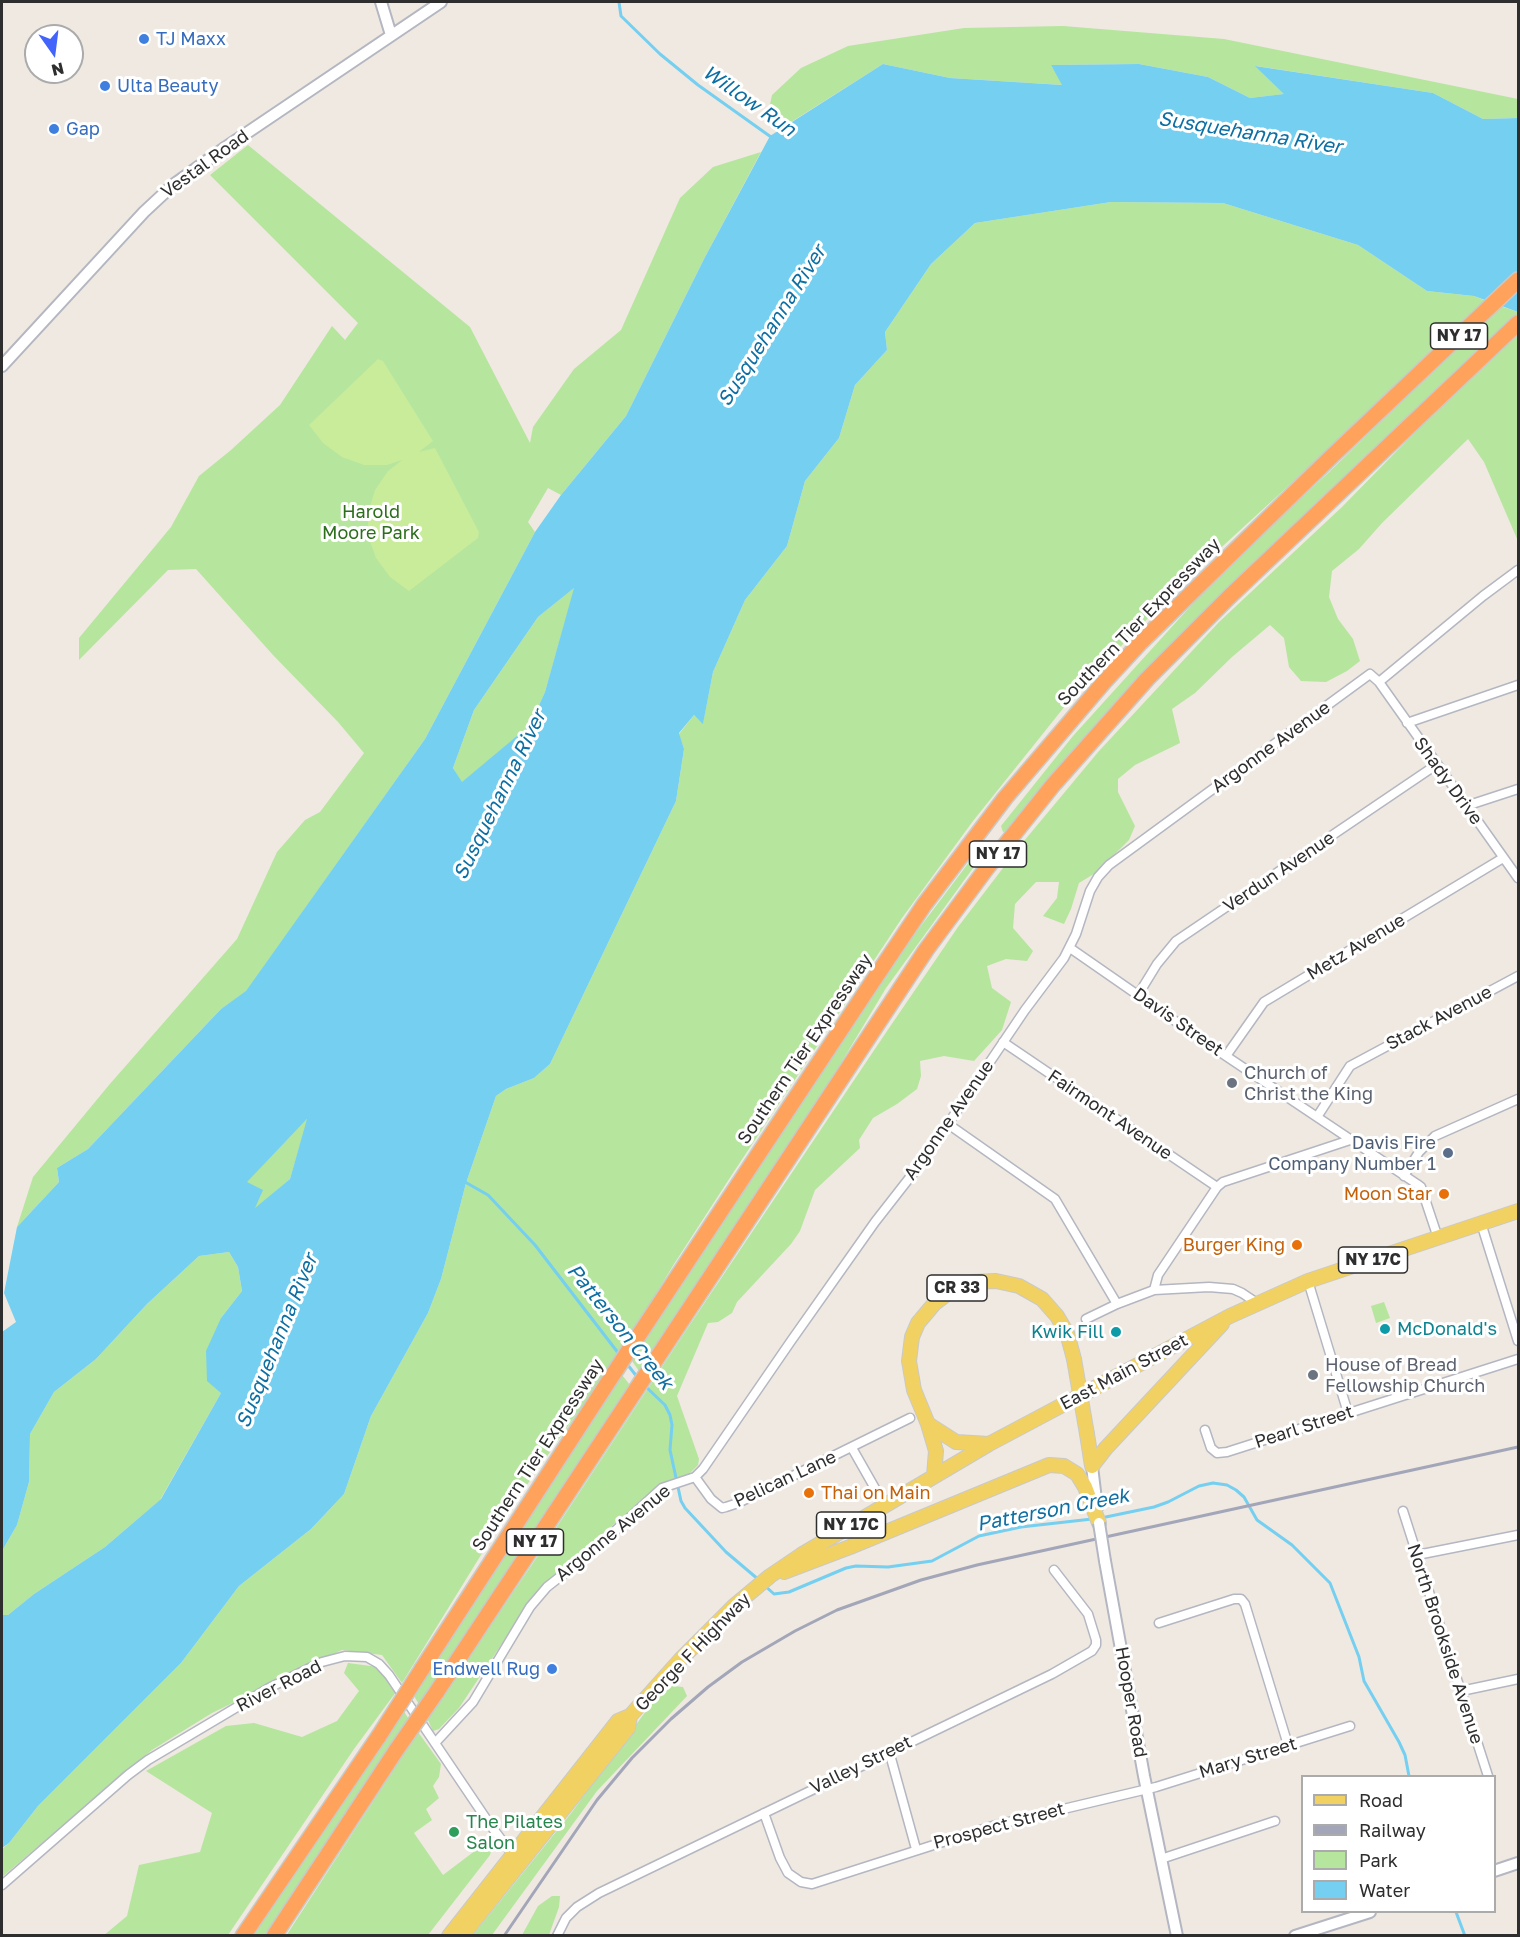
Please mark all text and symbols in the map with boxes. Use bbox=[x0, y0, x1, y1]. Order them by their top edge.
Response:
north arrow bbox=[24, 24, 84, 84]
place label: TJ Maxx bbox=[156, 28, 226, 50]
marker: TJ Maxx bbox=[137, 32, 151, 46]
text: N bbox=[50, 58, 66, 81]
water label: Willow Run bbox=[698, 60, 800, 142]
place label: Ulta Beauty bbox=[117, 75, 219, 97]
marker: Ulta Beauty bbox=[98, 79, 112, 93]
water label: Susquehanna River bbox=[1157, 107, 1343, 159]
place label: Gap bbox=[66, 118, 100, 140]
marker: Gap bbox=[47, 122, 61, 136]
street label: Vestal Road bbox=[157, 125, 253, 203]
water label: Susquehanna River bbox=[713, 241, 831, 411]
road number: NY 17 bbox=[1430, 323, 1488, 349]
park label: Harold Moore Park bbox=[322, 501, 420, 544]
street label: Southern Tier Expressway bbox=[1053, 534, 1225, 710]
street label: Argonne Avenue bbox=[1207, 697, 1335, 797]
water label: Susquehanna River bbox=[449, 707, 551, 883]
street label: Shady Drive bbox=[1409, 733, 1487, 829]
street label: Verdun Avenue bbox=[1219, 827, 1339, 917]
road number: NY 17 bbox=[970, 841, 1026, 867]
street label: Metz Avenue bbox=[1303, 909, 1409, 985]
street label: Southern Tier Expressway bbox=[733, 950, 877, 1148]
street label: Stack Avenue bbox=[1382, 981, 1496, 1055]
street label: Davis Street bbox=[1129, 983, 1227, 1061]
street label: Argonne Avenue bbox=[900, 1056, 998, 1184]
place label: Church of Christ the King bbox=[1244, 1062, 1373, 1104]
street label: Fairmont Avenue bbox=[1044, 1065, 1176, 1165]
marker: Church of Christ the King bbox=[1225, 1076, 1239, 1090]
place label: Davis Fire Company Number 1 bbox=[1268, 1132, 1436, 1174]
marker: Davis Fire Company Number 1 bbox=[1441, 1146, 1455, 1160]
place label: Moon Star bbox=[1344, 1183, 1432, 1205]
marker: Moon Star bbox=[1437, 1187, 1451, 1201]
place label: Burger King bbox=[1183, 1234, 1285, 1256]
marker: Burger King bbox=[1290, 1238, 1304, 1252]
road number: NY 17C bbox=[1338, 1247, 1408, 1273]
water label: Susquehanna River bbox=[231, 1251, 323, 1431]
water label: Patterson Creek bbox=[562, 1259, 678, 1395]
road number: CR 33 bbox=[927, 1275, 987, 1301]
place label: McDonald's bbox=[1397, 1318, 1497, 1340]
place label: Kwik Fill bbox=[1031, 1321, 1104, 1343]
marker: McDonald's bbox=[1378, 1322, 1392, 1336]
marker: Kwik Fill bbox=[1109, 1325, 1123, 1339]
street label: East Main Street bbox=[1056, 1329, 1192, 1415]
place label: House of Bread Fellowship Church bbox=[1325, 1354, 1485, 1396]
street label: Southern Tier Expressway bbox=[468, 1355, 608, 1555]
marker: House of Bread Fellowship Church bbox=[1306, 1368, 1320, 1382]
street label: Pearl Street bbox=[1252, 1401, 1356, 1453]
street label: Pelican Lane bbox=[730, 1446, 840, 1512]
street label: Argonne Avenue bbox=[551, 1480, 675, 1586]
place label: Thai on Main bbox=[821, 1482, 931, 1504]
water label: Patterson Creek bbox=[975, 1483, 1131, 1537]
marker: Thai on Main bbox=[802, 1486, 816, 1500]
road number: NY 17C bbox=[816, 1512, 886, 1538]
road number: NY 17 bbox=[506, 1529, 564, 1555]
street label: North Brookside Avenue bbox=[1402, 1541, 1488, 1747]
street label: George F Highway bbox=[631, 1588, 755, 1716]
street label: Hooper Road bbox=[1111, 1645, 1151, 1759]
street label: River Road bbox=[233, 1655, 325, 1717]
place label: Endwell Rug bbox=[432, 1658, 540, 1680]
marker: Endwell Rug bbox=[545, 1662, 559, 1676]
street label: Valley Street bbox=[807, 1731, 915, 1799]
street label: Mary Street bbox=[1197, 1733, 1299, 1783]
legend bbox=[1301, 1775, 1496, 1913]
text: Road bbox=[1359, 1789, 1403, 1811]
street label: Prospect Street bbox=[931, 1798, 1067, 1854]
place label: The Pilates Salon bbox=[466, 1811, 563, 1854]
text: Railway bbox=[1359, 1819, 1426, 1841]
marker: The Pilates Salon bbox=[447, 1825, 461, 1839]
text: Park bbox=[1359, 1849, 1398, 1871]
text: Water bbox=[1359, 1879, 1410, 1901]

